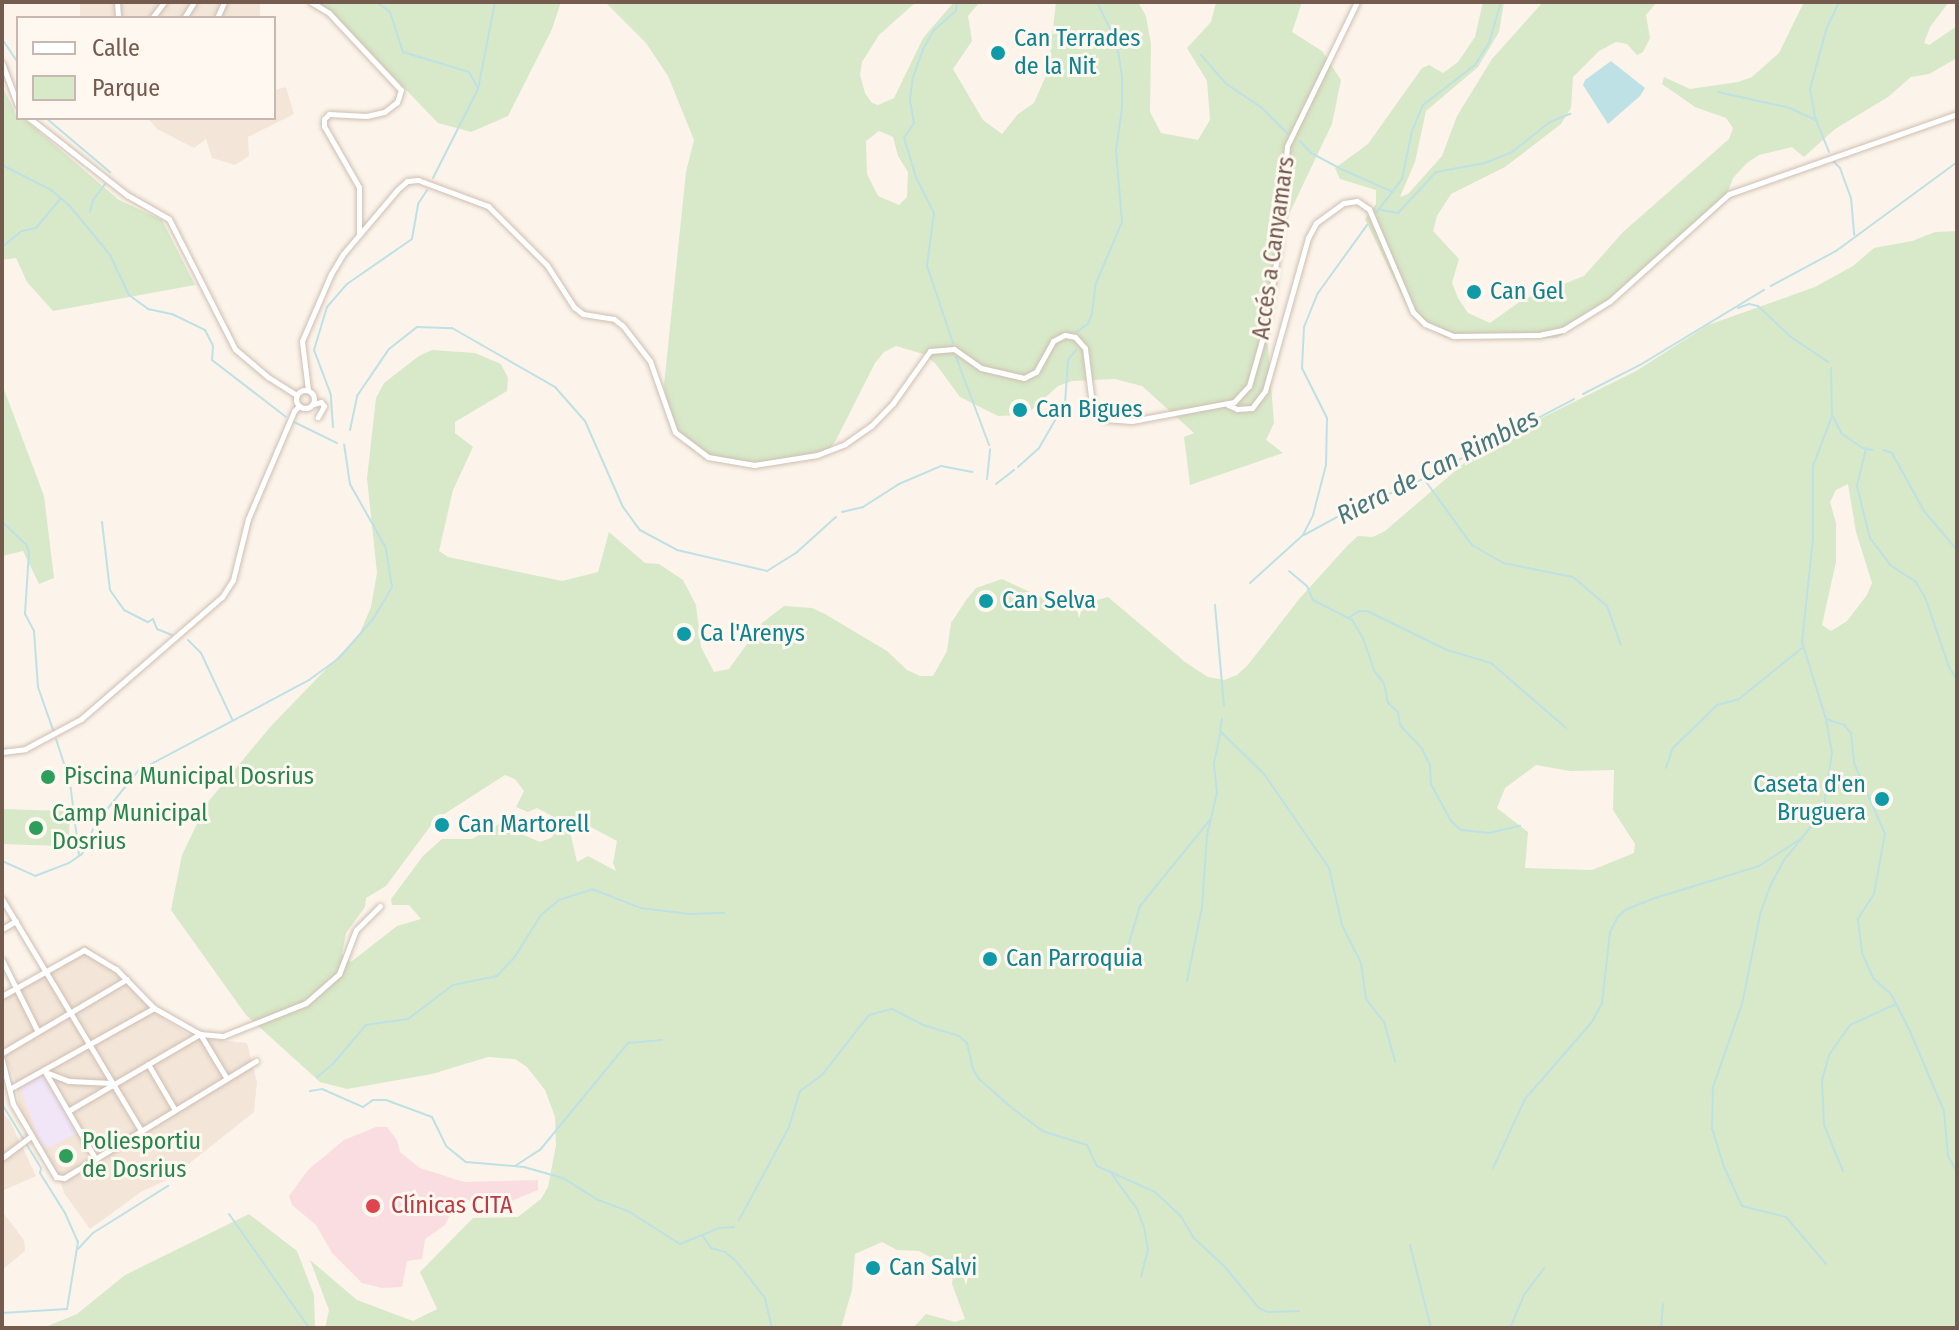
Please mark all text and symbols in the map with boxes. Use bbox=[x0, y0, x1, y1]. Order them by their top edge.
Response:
legend bbox=[16, 16, 276, 120]
place label: Can Terrades de la Nit bbox=[1014, 25, 1140, 81]
text: Calle bbox=[92, 34, 140, 62]
marker: Can Terrades de la Nit bbox=[989, 44, 1007, 62]
text: Parque bbox=[92, 74, 160, 102]
street label: Accés a Canyamars bbox=[1247, 155, 1301, 341]
place label: Can Gel bbox=[1490, 278, 1564, 306]
marker: Can Gel bbox=[1465, 283, 1483, 301]
place label: Can Bigues bbox=[1036, 396, 1143, 424]
marker: Can Bigues bbox=[1011, 401, 1029, 419]
water label: Riera de Can Rimbles bbox=[1332, 403, 1544, 531]
place label: Can Selva bbox=[1002, 587, 1096, 615]
marker: Can Selva bbox=[977, 592, 995, 610]
place label: Ca l'Arenys bbox=[700, 620, 805, 648]
marker: Ca l'Arenys bbox=[675, 625, 693, 643]
place label: Piscina Municipal Dosrius bbox=[64, 763, 314, 791]
marker: Piscina Municipal Dosrius bbox=[39, 768, 57, 786]
place label: Caseta d'en Bruguera bbox=[1753, 771, 1866, 827]
marker: Caseta d'en Bruguera bbox=[1873, 790, 1891, 808]
place label: Camp Municipal Dosrius bbox=[52, 800, 208, 856]
place label: Can Martorell bbox=[458, 811, 590, 839]
marker: Can Martorell bbox=[433, 816, 451, 834]
marker: Camp Municipal Dosrius bbox=[27, 819, 45, 837]
place label: Can Parroquia bbox=[1006, 945, 1143, 973]
marker: Can Parroquia bbox=[981, 950, 999, 968]
place label: Poliesportiu de Dosrius bbox=[82, 1128, 201, 1184]
marker: Poliesportiu de Dosrius bbox=[57, 1147, 75, 1165]
place label: Clínicas CITA bbox=[391, 1192, 513, 1220]
marker: Clínicas CITA bbox=[362, 1195, 384, 1217]
place label: Can Salvi bbox=[889, 1254, 977, 1282]
marker: Can Salvi bbox=[864, 1259, 882, 1277]

